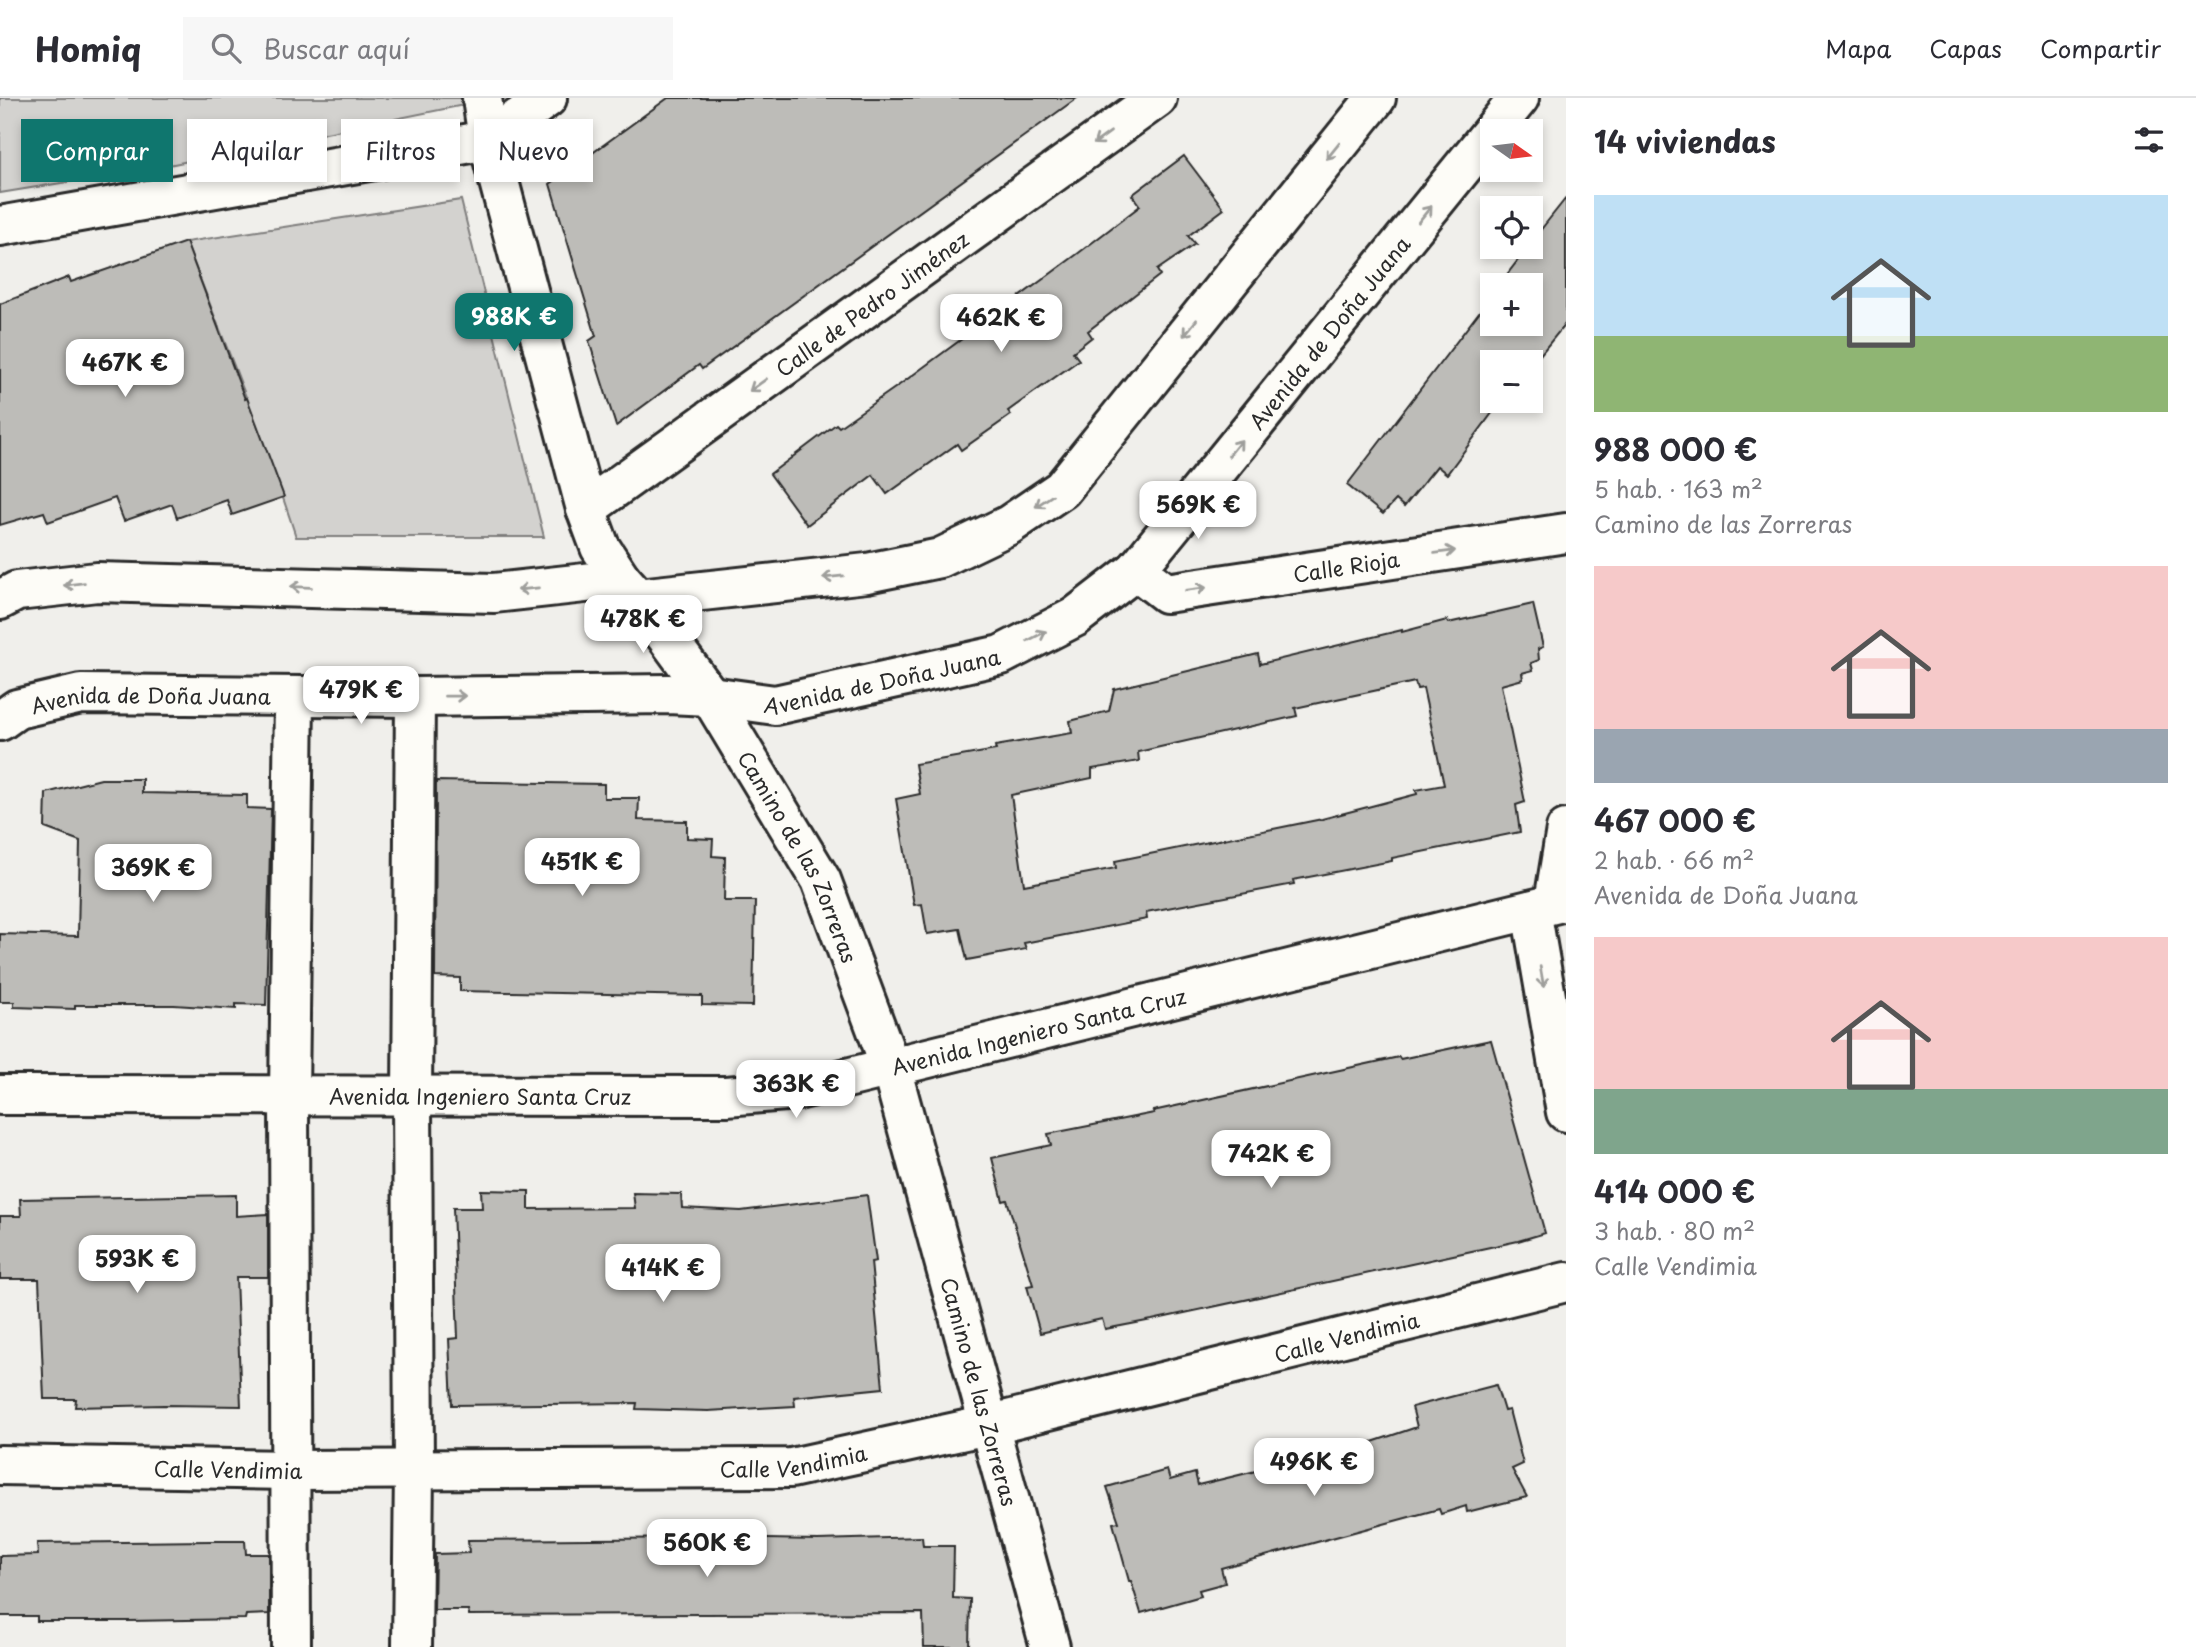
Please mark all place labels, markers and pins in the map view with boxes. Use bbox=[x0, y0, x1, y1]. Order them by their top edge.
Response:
pin: 988K € bbox=[457, 294, 571, 353]
pin: 462K € bbox=[944, 294, 1058, 354]
pin: 467K € bbox=[68, 340, 182, 399]
pin: 569K € bbox=[1141, 482, 1255, 541]
pin: 478K € bbox=[586, 596, 700, 655]
pin: 479K € bbox=[304, 666, 418, 726]
pin: 451K € bbox=[525, 838, 639, 898]
pin: 369K € bbox=[96, 844, 210, 904]
pin: 363K € bbox=[739, 1060, 853, 1120]
pin: 742K € bbox=[1214, 1130, 1328, 1190]
pin: 593K € bbox=[80, 1236, 194, 1295]
pin: 414K € bbox=[606, 1244, 720, 1304]
pin: 496K € bbox=[1257, 1438, 1371, 1498]
pin: 560K € bbox=[650, 1520, 764, 1579]

